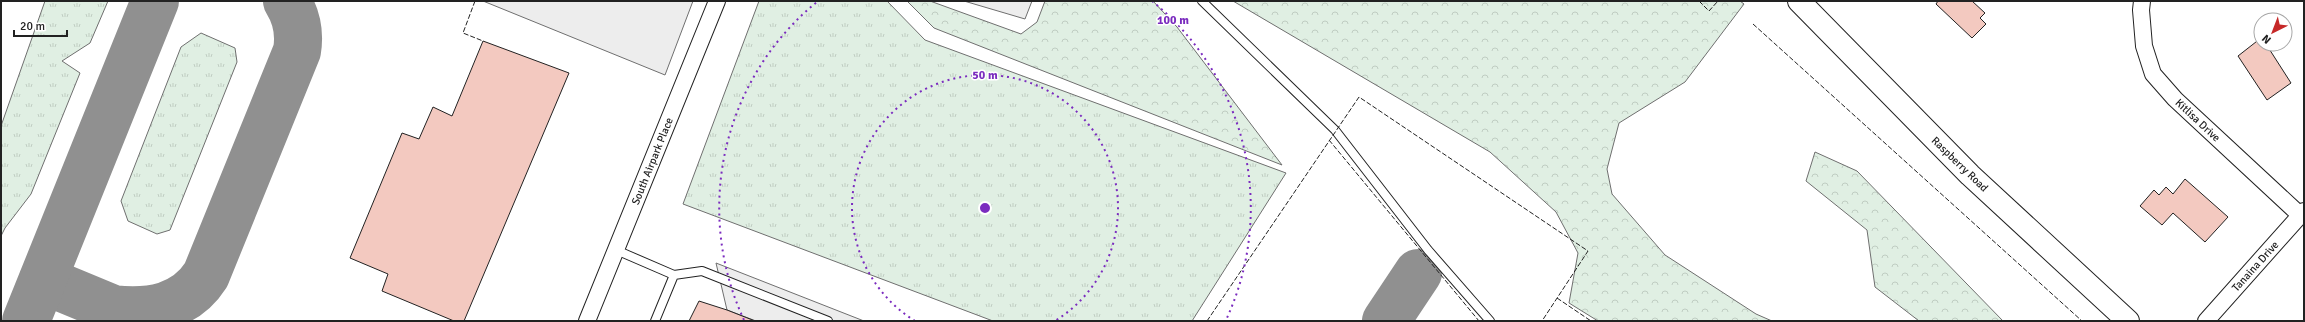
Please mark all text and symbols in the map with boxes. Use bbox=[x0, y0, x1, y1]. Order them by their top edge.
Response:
scale bar bbox=[14, 12, 67, 38]
north arrow bbox=[2253, 12, 2293, 52]
text: 100 m bbox=[1157, 13, 1189, 28]
text: 20 m bbox=[20, 19, 45, 34]
text: N bbox=[2259, 32, 2274, 46]
text: 50 m bbox=[972, 68, 998, 83]
street label: Kitlisa Drive bbox=[2172, 96, 2223, 145]
street label: South Airpark Place bbox=[629, 116, 676, 207]
street label: Raspberry Road bbox=[1929, 134, 1991, 195]
centre of rings bbox=[978, 201, 992, 215]
street label: Tanaina Drive bbox=[2229, 238, 2281, 294]

